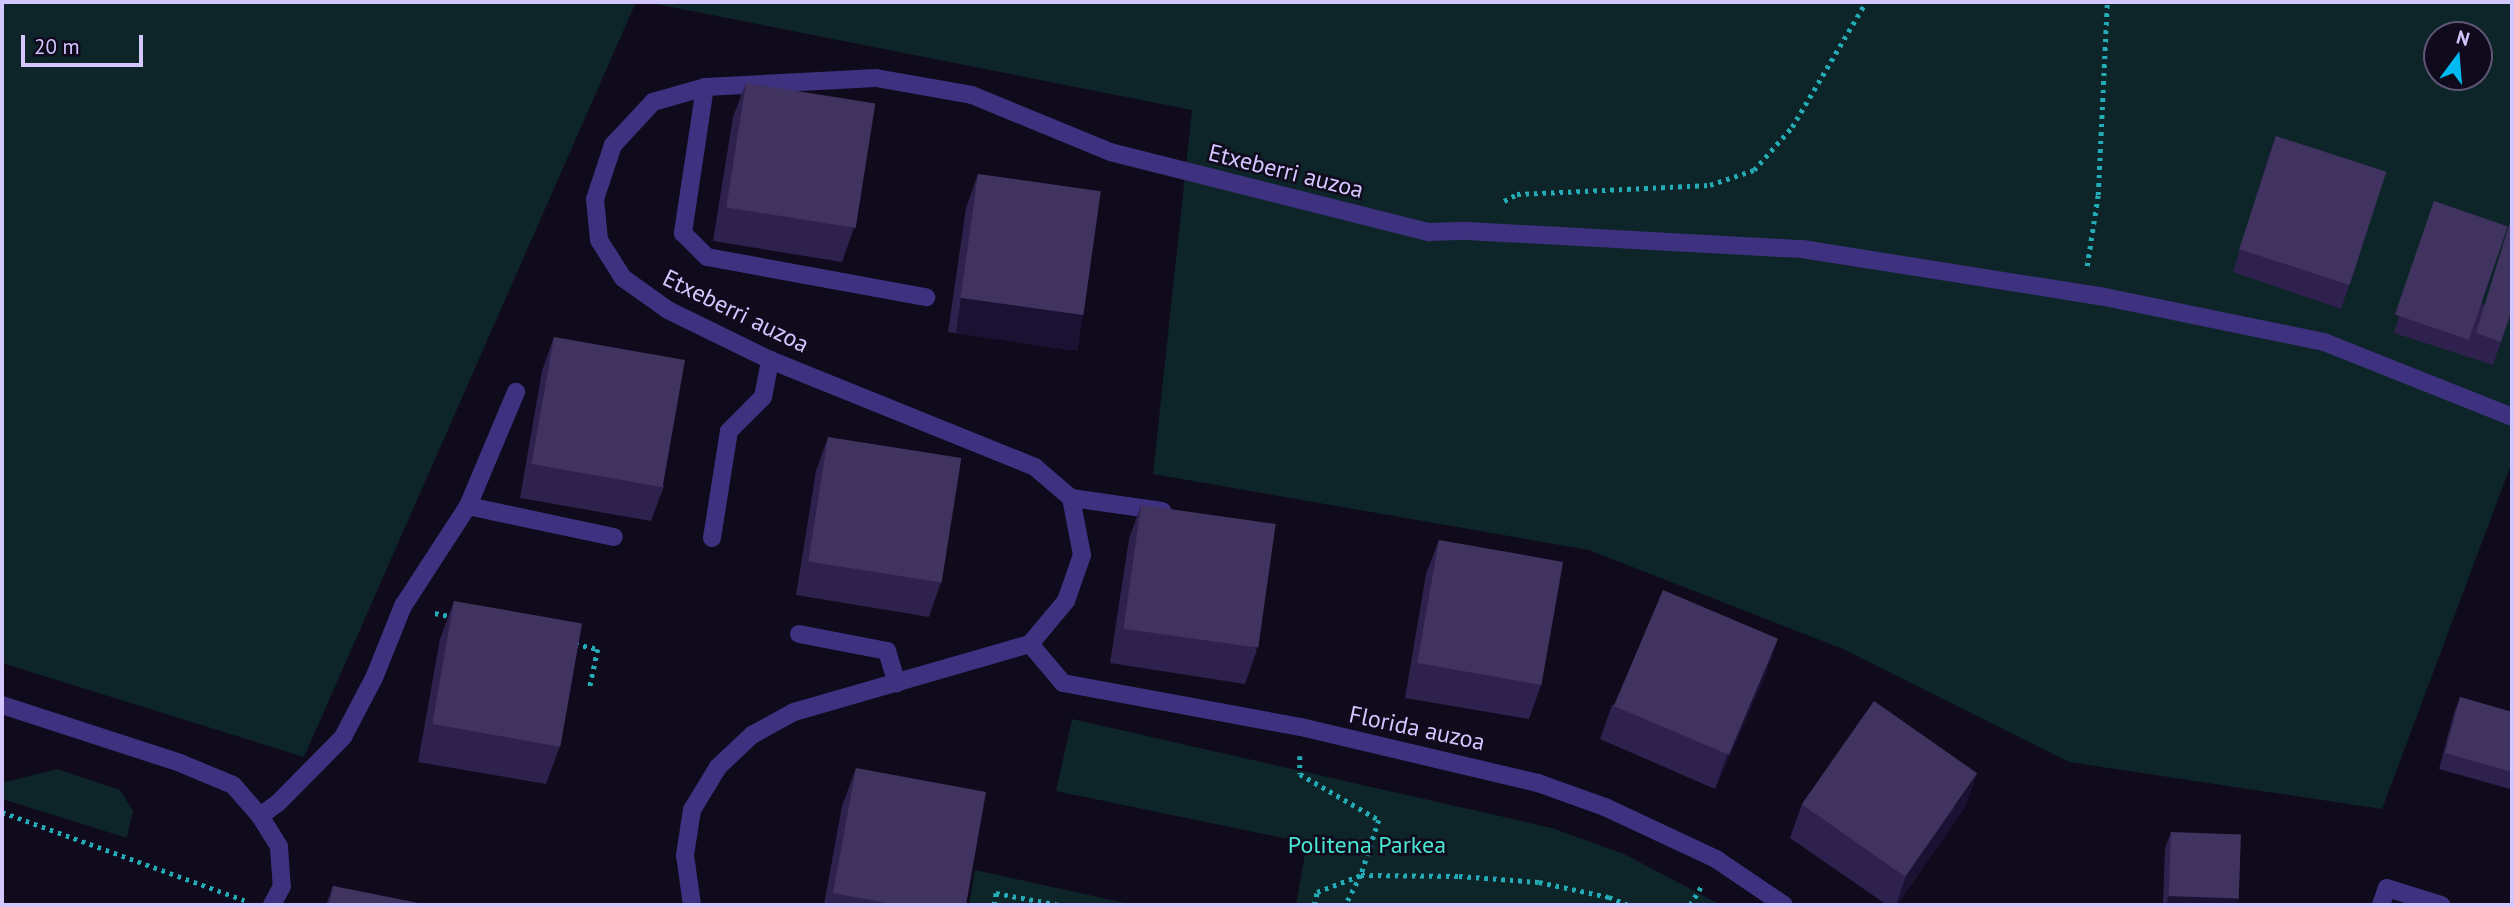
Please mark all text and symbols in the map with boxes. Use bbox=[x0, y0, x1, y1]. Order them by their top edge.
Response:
scale bar bbox=[24, 21, 147, 65]
north arrow bbox=[2423, 21, 2493, 91]
text: N bbox=[2454, 24, 2473, 51]
text: 20 m bbox=[34, 33, 80, 60]
street label: Etxeberri auzoa bbox=[1205, 138, 1367, 204]
street label: Etxeberri auzoa bbox=[658, 263, 814, 359]
street label: Florida auzoa bbox=[1346, 700, 1488, 756]
park label: Politena Parkea bbox=[1288, 831, 1446, 859]

